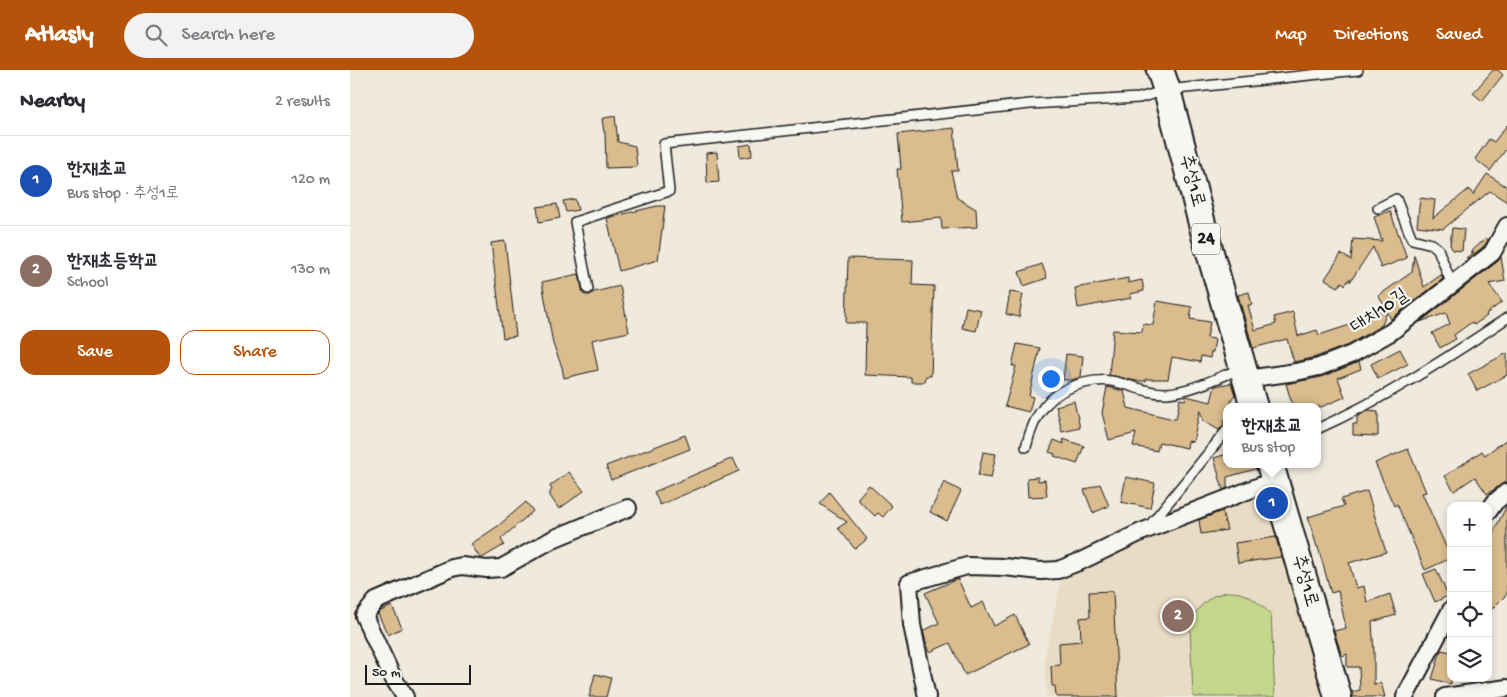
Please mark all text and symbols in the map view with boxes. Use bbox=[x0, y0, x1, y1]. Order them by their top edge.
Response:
search box bbox=[124, 13, 474, 58]
text: Atlasly bbox=[25, 21, 94, 50]
icon: search bbox=[142, 21, 170, 49]
text: Search here bbox=[182, 24, 275, 47]
text: Map bbox=[1275, 25, 1307, 46]
text: Directions bbox=[1335, 25, 1408, 46]
text: Saved bbox=[1436, 25, 1482, 46]
text: Nearby bbox=[20, 90, 85, 115]
text: 2 results bbox=[275, 93, 330, 112]
street label: 추성1로 bbox=[1173, 152, 1209, 210]
text: 한재초교 bbox=[67, 159, 128, 182]
text: 1 bbox=[33, 171, 39, 190]
text: 120 m bbox=[291, 171, 330, 190]
text: Bus stop · 추성1로 bbox=[67, 185, 179, 204]
road number: 24 bbox=[1192, 223, 1220, 254]
text: 한재초등학교 bbox=[67, 251, 159, 274]
text: 2 bbox=[32, 261, 40, 280]
text: 130 m bbox=[291, 261, 330, 280]
text: School bbox=[67, 274, 109, 293]
street label: 대치10길 bbox=[1347, 284, 1413, 340]
button: Save bbox=[20, 330, 170, 375]
button: Share bbox=[180, 330, 330, 375]
your location bbox=[1038, 366, 1064, 392]
popup bbox=[1223, 403, 1321, 468]
text: 한재초교 bbox=[1241, 416, 1303, 439]
text: Bus stop bbox=[1241, 439, 1295, 458]
pin: 1 bbox=[1256, 484, 1288, 522]
map controls bbox=[1447, 502, 1492, 682]
button: + bbox=[1447, 502, 1492, 547]
button: − bbox=[1447, 547, 1492, 592]
street label: 추성1로 bbox=[1286, 552, 1322, 610]
button: locate bbox=[1447, 592, 1492, 637]
pin: 2 bbox=[1162, 597, 1194, 635]
button: layers bbox=[1447, 637, 1492, 682]
scale bar bbox=[365, 662, 471, 685]
text: 50 m bbox=[372, 665, 401, 682]

